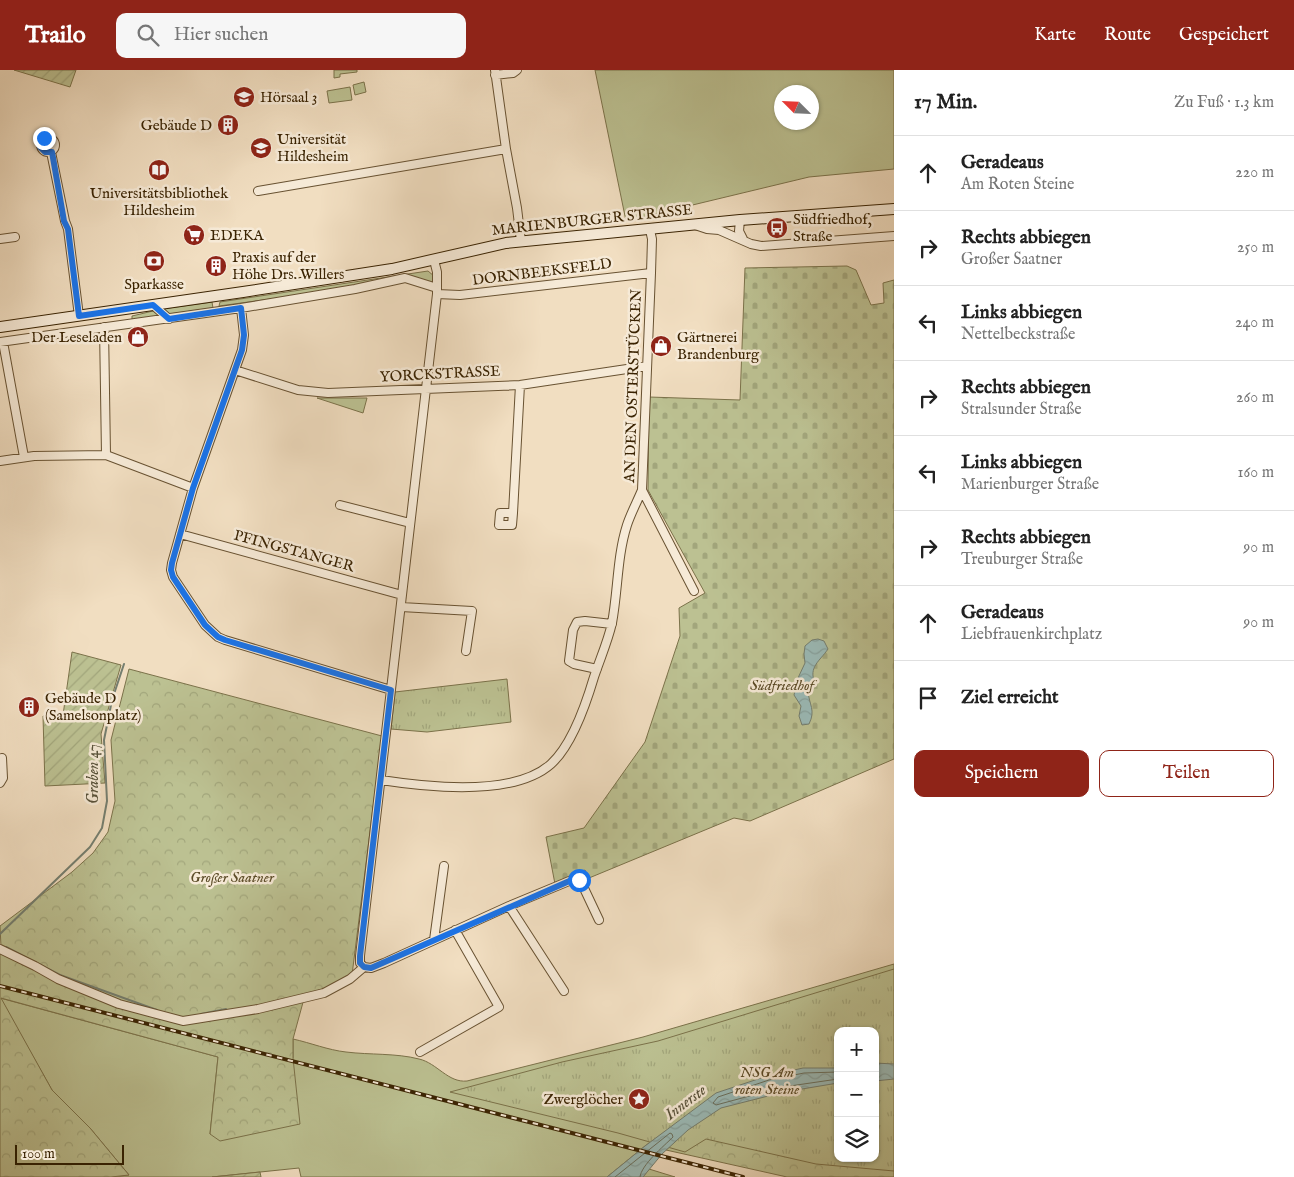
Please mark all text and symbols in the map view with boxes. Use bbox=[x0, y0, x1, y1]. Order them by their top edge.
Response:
search box bbox=[116, 13, 466, 58]
text: Trailo bbox=[25, 20, 86, 51]
icon: search bbox=[134, 21, 162, 49]
text: Hier suchen bbox=[174, 23, 268, 47]
text: Karte bbox=[1034, 24, 1076, 47]
text: Route bbox=[1104, 24, 1151, 47]
text: Gespeichert bbox=[1179, 24, 1269, 47]
school or university icon: Hörsaal 3 bbox=[232, 85, 256, 109]
north arrow bbox=[774, 85, 819, 130]
place label: Hörsaal 3 bbox=[260, 88, 317, 107]
text: 17 Min. bbox=[914, 89, 977, 116]
text: Zu Fuß · 1.3 km bbox=[1174, 93, 1274, 113]
building icon: Gebäude D bbox=[216, 113, 240, 137]
place label: Gebäude D bbox=[141, 116, 212, 135]
route end bbox=[33, 127, 56, 150]
place label: Universität Hildesheim bbox=[277, 130, 349, 166]
school or university icon: Universität Hildesheim bbox=[249, 136, 273, 160]
text: Geradeaus bbox=[961, 151, 1044, 175]
library icon: Universitätsbibliothek Hildesheim bbox=[147, 158, 171, 182]
icon: ahead bbox=[914, 159, 942, 187]
text: 220 m bbox=[1235, 163, 1274, 183]
text: Am Roten Steine bbox=[961, 175, 1074, 195]
place label: Universitätsbibliothek Hildesheim bbox=[90, 184, 229, 220]
street label: MARIENBURGER STRASSE bbox=[491, 200, 693, 240]
place label: Südfriedhof, Straße bbox=[793, 210, 872, 246]
bus stop icon: Südfriedhof, Straße bbox=[765, 216, 789, 240]
supermarket icon: EDEKA bbox=[182, 223, 206, 247]
place label: EDEKA bbox=[210, 226, 264, 245]
text: Rechts abbiegen bbox=[961, 226, 1091, 250]
icon: right bbox=[914, 234, 942, 262]
text: 250 m bbox=[1237, 238, 1274, 258]
place label: Praxis auf der Höhe Drs. Willers bbox=[232, 248, 344, 284]
bank icon: Sparkasse bbox=[142, 249, 166, 273]
text: Großer Saatner bbox=[961, 250, 1062, 270]
building icon: Praxis auf der Höhe Drs. Willers bbox=[204, 254, 228, 278]
street label: DORNBEEKSFELD bbox=[471, 254, 613, 290]
place label: Sparkasse bbox=[124, 275, 184, 294]
street label: AN DEN OSTERSTÜCKEN bbox=[620, 289, 646, 484]
text: Links abbiegen bbox=[961, 301, 1082, 325]
icon: left bbox=[914, 309, 942, 337]
text: 240 m bbox=[1235, 313, 1274, 333]
shop icon: Der Leseladen bbox=[126, 325, 150, 349]
text: Nettelbeckstraße bbox=[961, 325, 1075, 345]
place label: Der Leseladen bbox=[31, 328, 122, 347]
place label: Gärtnerei Brandenburg bbox=[677, 328, 760, 364]
shop icon: Gärtnerei Brandenburg bbox=[649, 334, 673, 358]
street label: YORCKSTRASSE bbox=[379, 361, 501, 387]
text: Rechts abbiegen bbox=[961, 376, 1091, 400]
icon: right bbox=[914, 384, 942, 412]
text: 260 m bbox=[1236, 388, 1274, 408]
text: Stralsunder Straße bbox=[961, 400, 1082, 420]
text: Links abbiegen bbox=[961, 451, 1082, 475]
icon: left bbox=[914, 459, 942, 487]
text: 160 m bbox=[1238, 463, 1274, 483]
text: Marienburger Straße bbox=[961, 475, 1099, 495]
street label: PFINGSTANGER bbox=[232, 526, 357, 576]
text: Rechts abbiegen bbox=[961, 526, 1091, 550]
icon: right bbox=[914, 534, 942, 562]
text: 90 m bbox=[1243, 538, 1274, 558]
text: Treuburger Straße bbox=[961, 550, 1083, 570]
text: Geradeaus bbox=[961, 601, 1044, 625]
icon: ahead bbox=[914, 609, 942, 637]
text: 90 m bbox=[1243, 613, 1274, 633]
text: Liebfrauenkirchplatz bbox=[961, 625, 1102, 645]
park label: Südfriedhof bbox=[750, 676, 817, 695]
icon: arrive bbox=[914, 684, 942, 712]
text: Ziel erreicht bbox=[961, 686, 1059, 710]
place label: Gebäude D (Samelsonplatz) bbox=[45, 689, 142, 725]
building icon: Gebäude D (Samelsonplatz) bbox=[17, 695, 41, 719]
water label: Graben 47 bbox=[84, 744, 104, 804]
button: Speichern bbox=[914, 750, 1089, 797]
button: Teilen bbox=[1099, 750, 1274, 797]
park label: Großer Saatner bbox=[190, 868, 275, 887]
route start bbox=[568, 869, 591, 892]
map controls bbox=[834, 1027, 879, 1162]
button: + bbox=[834, 1027, 879, 1072]
park label: NSG Am roten Steine bbox=[735, 1063, 799, 1099]
button: − bbox=[834, 1072, 879, 1117]
water label: Innerste bbox=[660, 1081, 711, 1126]
place icon: Zwerglöcher bbox=[627, 1087, 651, 1111]
place label: Zwerglöcher bbox=[544, 1090, 623, 1109]
button: layers bbox=[834, 1117, 879, 1162]
scale bar bbox=[15, 1142, 124, 1165]
text: 100 m bbox=[22, 1145, 55, 1163]

